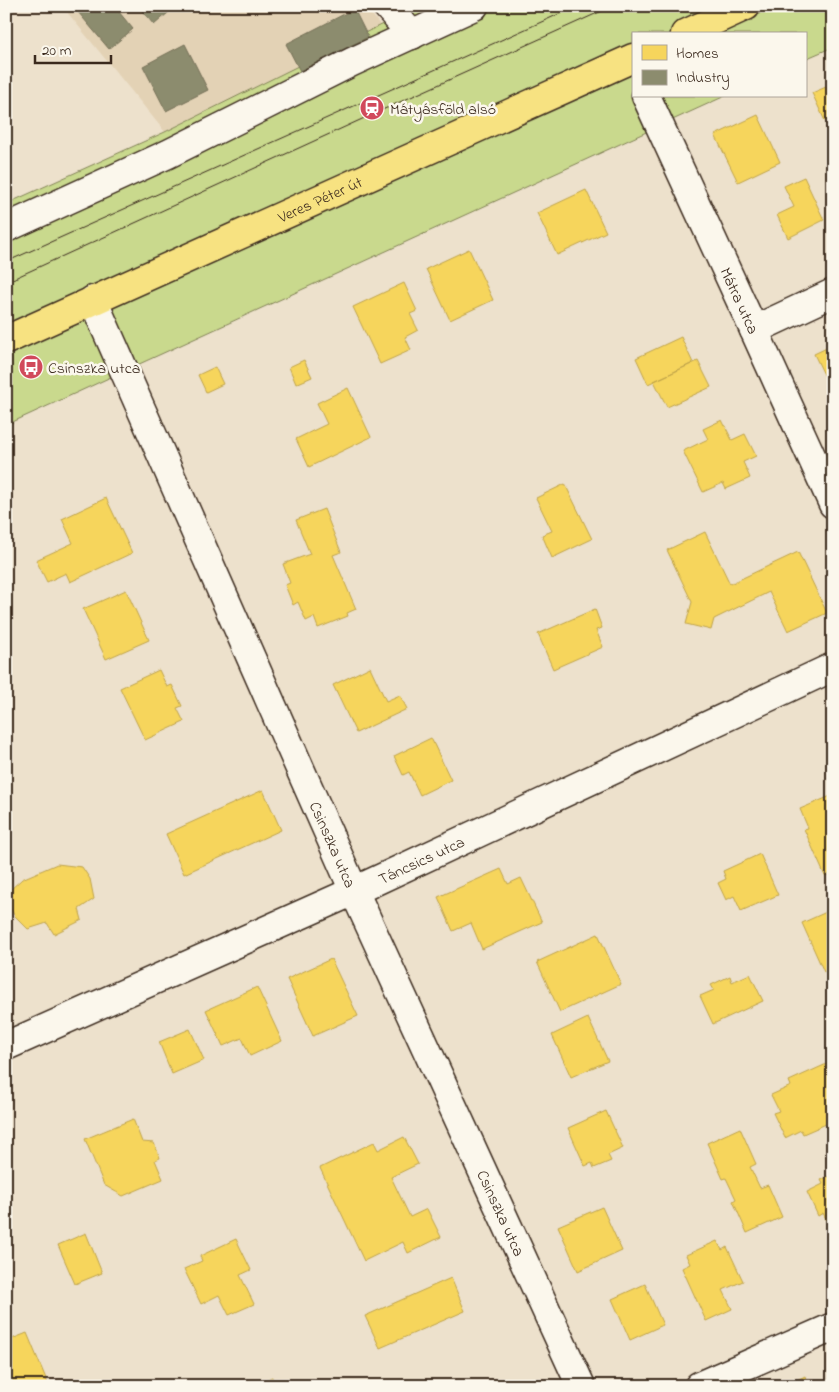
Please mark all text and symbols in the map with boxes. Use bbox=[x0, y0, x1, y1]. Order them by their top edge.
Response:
scale bar bbox=[35, 32, 111, 64]
legend bbox=[632, 32, 806, 98]
text: 20 m bbox=[42, 40, 72, 62]
text: Homes bbox=[676, 43, 719, 65]
text: Industry bbox=[676, 67, 730, 90]
station icon: Mátyásföld alsó bbox=[359, 95, 385, 121]
place label: Mátyásföld alsó bbox=[390, 98, 496, 122]
street label: Veres Péter út bbox=[273, 171, 367, 231]
street label: Mátra utca bbox=[713, 264, 764, 338]
bus stop icon: Csinszka utca bbox=[18, 354, 44, 380]
place label: Csinszka utca bbox=[48, 357, 140, 381]
street label: Csinszka utca bbox=[302, 798, 361, 892]
street label: Táncsics utca bbox=[375, 831, 469, 892]
street label: Csinszka utca bbox=[470, 1166, 530, 1261]

